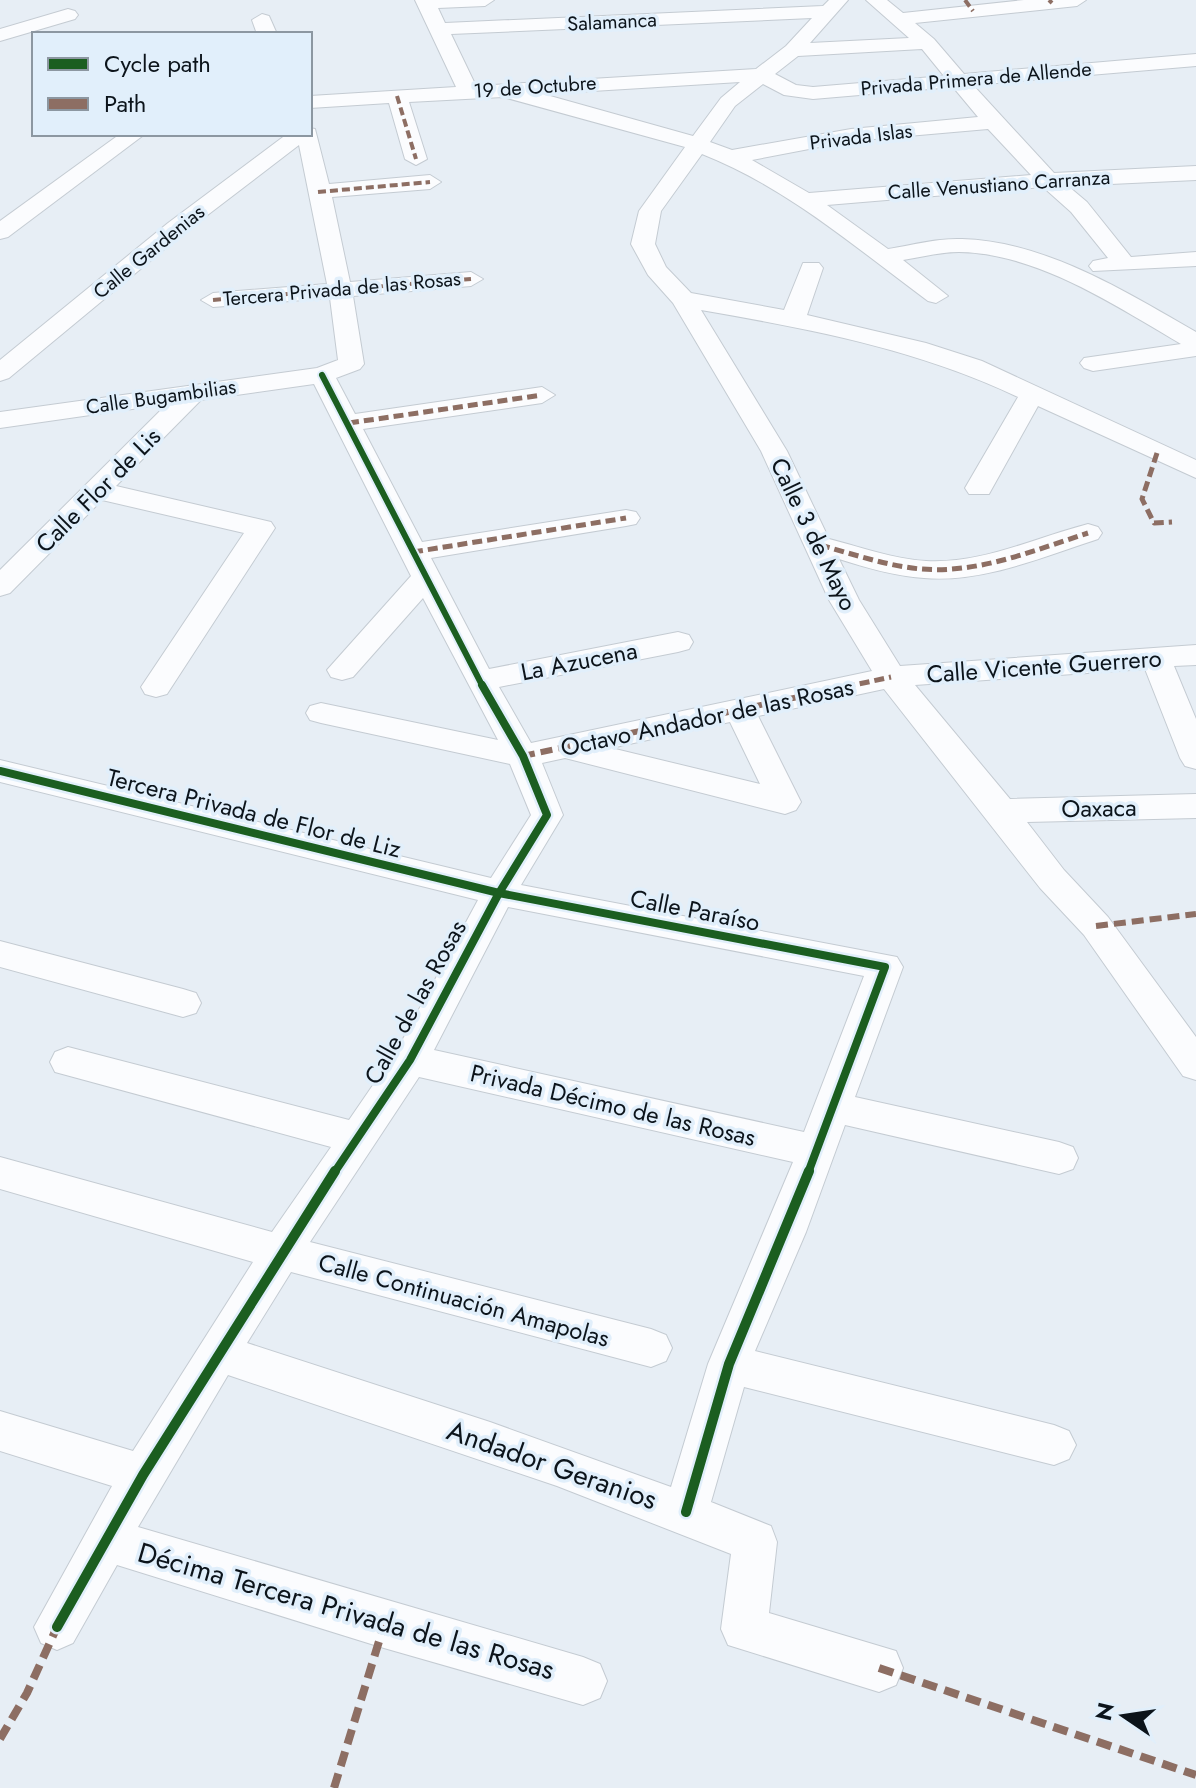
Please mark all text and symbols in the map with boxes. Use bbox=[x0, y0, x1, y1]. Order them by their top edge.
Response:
street label: Salamanca bbox=[566, 5, 658, 39]
legend bbox=[32, 32, 312, 136]
text: Cycle path bbox=[104, 46, 211, 81]
street label: Privada Primera de Allende bbox=[859, 54, 1093, 104]
street label: 19 de Octubre bbox=[473, 68, 597, 106]
text: Path bbox=[104, 86, 146, 121]
street label: Privada Islas bbox=[808, 116, 914, 158]
street label: Calle Venustiano Carranza bbox=[887, 163, 1111, 207]
street label: Calle Gardenias bbox=[87, 198, 211, 306]
street label: Tercera Privada de las Rosas bbox=[222, 264, 462, 314]
street label: Calle Bugambilias bbox=[84, 372, 238, 422]
street label: Calle Flor de Lis bbox=[27, 419, 169, 561]
street label: Calle 3 de Mayo bbox=[762, 452, 866, 616]
street label: La Azucena bbox=[518, 633, 640, 689]
street label: Calle Vicente Guerrero bbox=[925, 640, 1163, 692]
street label: Octavo Andador de las Rosas bbox=[557, 669, 857, 765]
street label: Tercera Privada de Flor de Liz bbox=[103, 759, 405, 867]
street label: Oaxaca bbox=[1061, 790, 1137, 826]
street label: Calle Paraíso bbox=[627, 880, 763, 940]
street label: Calle de las Rosas bbox=[355, 913, 475, 1091]
street label: Privada Décimo de las Rosas bbox=[467, 1055, 759, 1155]
street label: Calle Continuación Amapolas bbox=[315, 1244, 613, 1356]
street label: Andador Geranios bbox=[442, 1410, 662, 1520]
street label: Décima Tercera Privada de las Rosas bbox=[133, 1532, 559, 1690]
north arrow bbox=[1084, 1676, 1164, 1756]
text: N bbox=[1087, 1699, 1122, 1724]

